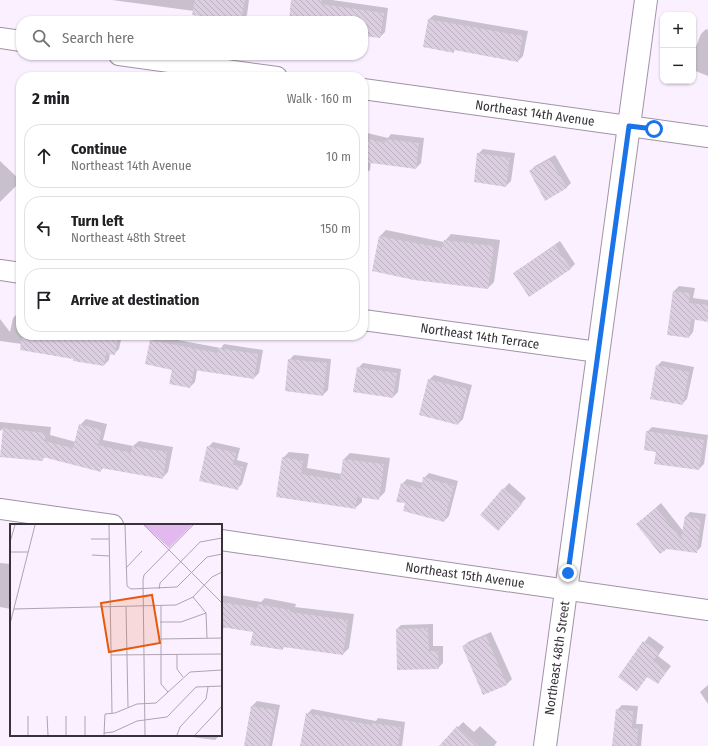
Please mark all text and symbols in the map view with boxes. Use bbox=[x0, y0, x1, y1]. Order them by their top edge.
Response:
map controls bbox=[660, 12, 696, 84]
button: + bbox=[660, 12, 696, 48]
search box bbox=[16, 16, 368, 60]
icon: search bbox=[30, 27, 52, 49]
text: Search here bbox=[62, 29, 134, 47]
button: − bbox=[660, 48, 696, 84]
text: 2 min bbox=[32, 88, 70, 109]
text: Walk · 160 m bbox=[287, 91, 352, 106]
street label: Northeast 14th Avenue bbox=[474, 97, 596, 129]
route start bbox=[645, 120, 663, 138]
text: Continue bbox=[71, 140, 127, 158]
icon: ahead bbox=[33, 145, 55, 167]
text: 10 m bbox=[326, 149, 351, 164]
text: Northeast 14th Avenue bbox=[71, 158, 191, 173]
text: Turn left bbox=[71, 212, 124, 230]
icon: left bbox=[33, 217, 55, 239]
text: 150 m bbox=[320, 221, 351, 236]
text: Northeast 48th Street bbox=[71, 230, 186, 245]
icon: arrive bbox=[33, 289, 55, 311]
text: Arrive at destination bbox=[71, 291, 199, 309]
street label: Northeast 14th Terrace bbox=[420, 320, 540, 352]
inset map bbox=[10, 524, 222, 736]
street label: Northeast 15th Avenue bbox=[405, 559, 525, 591]
route end bbox=[559, 564, 577, 582]
street label: Northeast 48th Street bbox=[542, 599, 573, 716]

